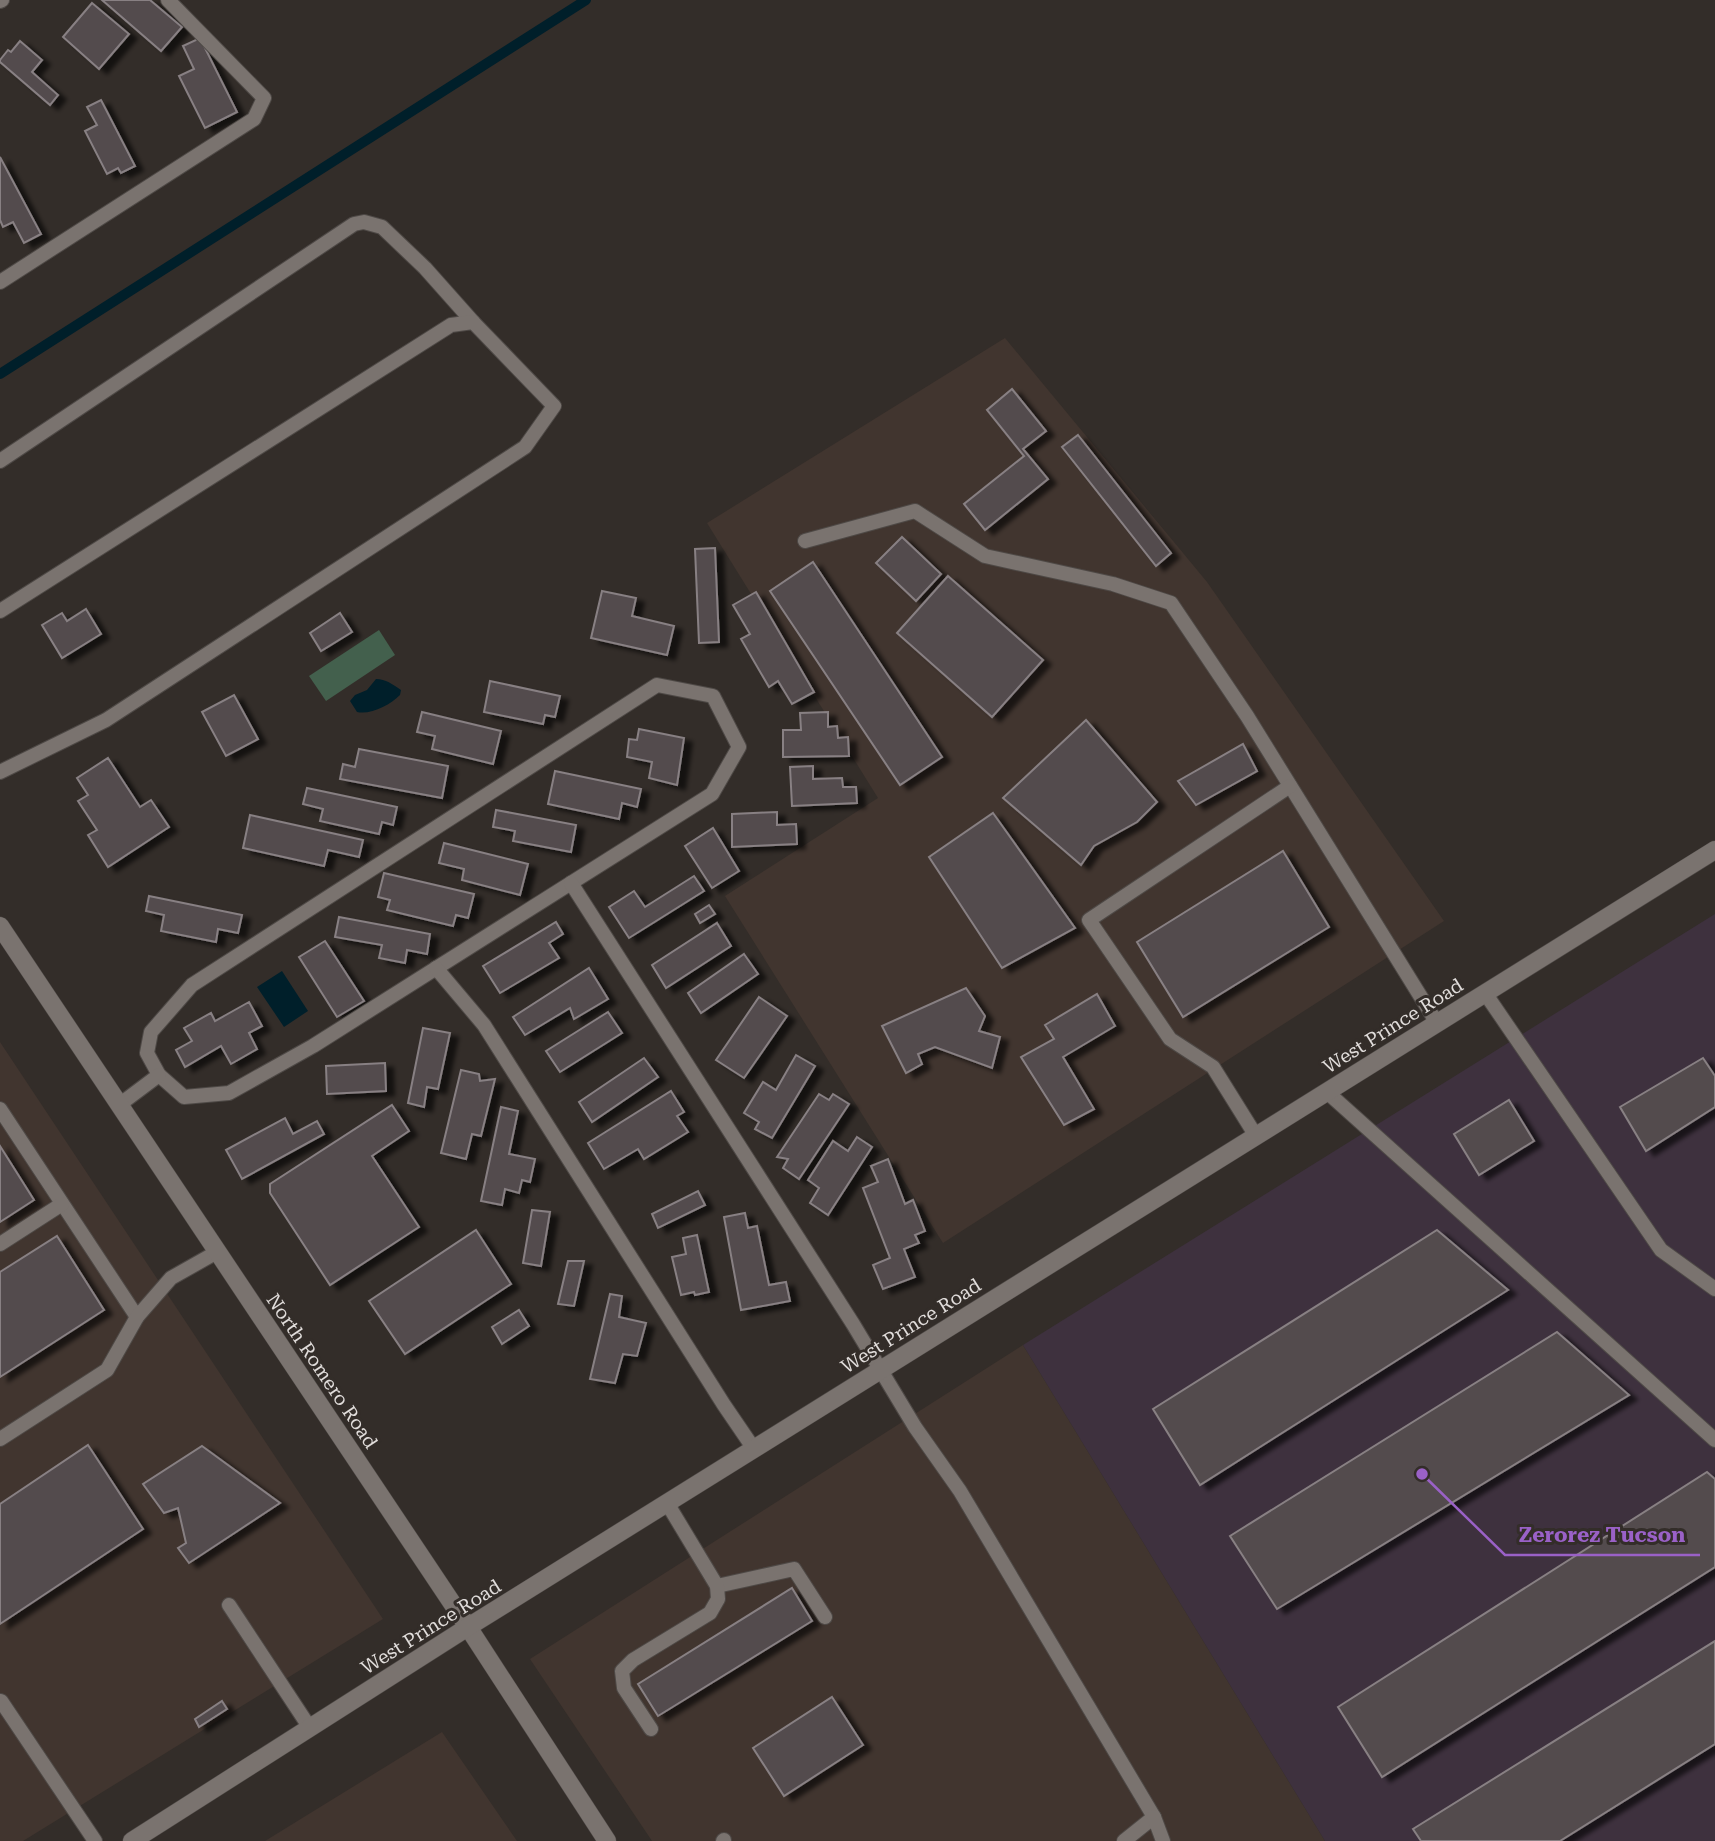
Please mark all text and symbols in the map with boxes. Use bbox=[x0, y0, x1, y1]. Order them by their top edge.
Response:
street label: West Prince Road bbox=[1319, 974, 1467, 1078]
street label: West Prince Road bbox=[837, 1274, 985, 1378]
street label: North Romero Road bbox=[262, 1289, 382, 1453]
callout: Zerorez Tucson bbox=[1505, 1513, 1700, 1555]
text: Zerorez Tucson bbox=[1519, 1523, 1685, 1547]
street label: West Prince Road bbox=[357, 1575, 505, 1679]

